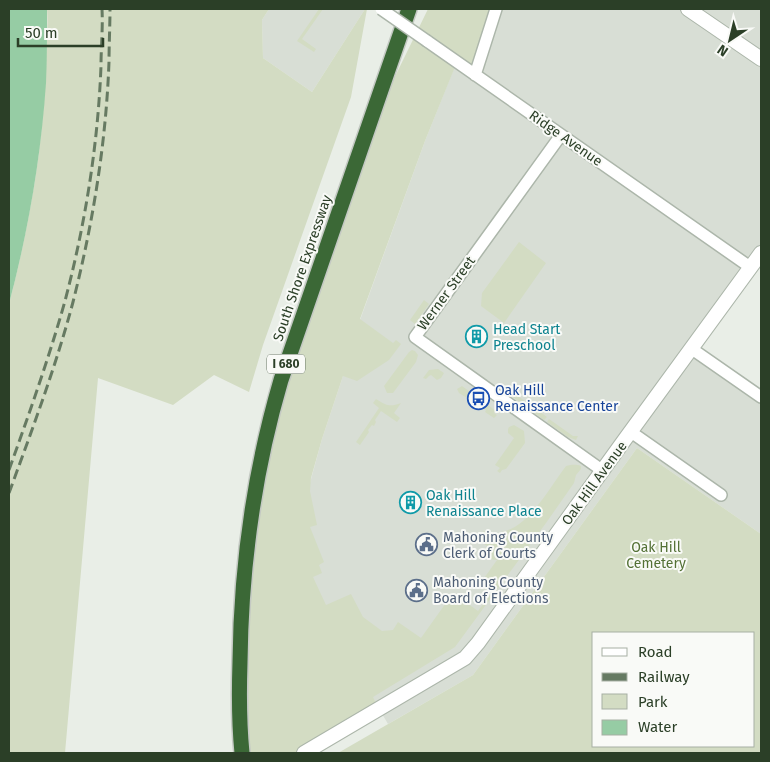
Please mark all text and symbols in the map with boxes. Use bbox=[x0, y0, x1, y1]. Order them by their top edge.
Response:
scale bar bbox=[18, 15, 102, 47]
north arrow bbox=[705, 15, 755, 65]
text: 50 m bbox=[25, 24, 58, 42]
text: N bbox=[714, 41, 732, 60]
street label: Ridge Avenue bbox=[526, 107, 606, 170]
street label: South Shore Expressway bbox=[269, 193, 336, 343]
street label: Werner Street bbox=[414, 252, 480, 334]
place label: Head Start Preschool bbox=[493, 321, 561, 354]
building icon: Head Start Preschool bbox=[465, 325, 489, 349]
road number: I 680 bbox=[267, 354, 305, 374]
place label: Oak Hill Renaissance Center bbox=[495, 382, 619, 415]
bus stop icon: Oak Hill Renaissance Center bbox=[467, 386, 491, 410]
street label: Oak Hill Avenue bbox=[558, 438, 631, 529]
place label: Oak Hill Renaissance Place bbox=[426, 487, 542, 520]
building icon: Oak Hill Renaissance Place bbox=[398, 491, 422, 515]
place label: Mahoning County Clerk of Courts bbox=[443, 529, 553, 562]
public building icon: Mahoning County Clerk of Courts bbox=[415, 533, 439, 557]
park label: Oak Hill Cemetery bbox=[626, 539, 686, 572]
place label: Mahoning County Board of Elections bbox=[433, 574, 549, 607]
public building icon: Mahoning County Board of Elections bbox=[405, 578, 429, 602]
legend bbox=[592, 632, 755, 747]
text: Road bbox=[638, 643, 673, 661]
text: Railway bbox=[638, 668, 690, 686]
text: Park bbox=[638, 693, 668, 711]
text: Water bbox=[638, 718, 677, 736]

